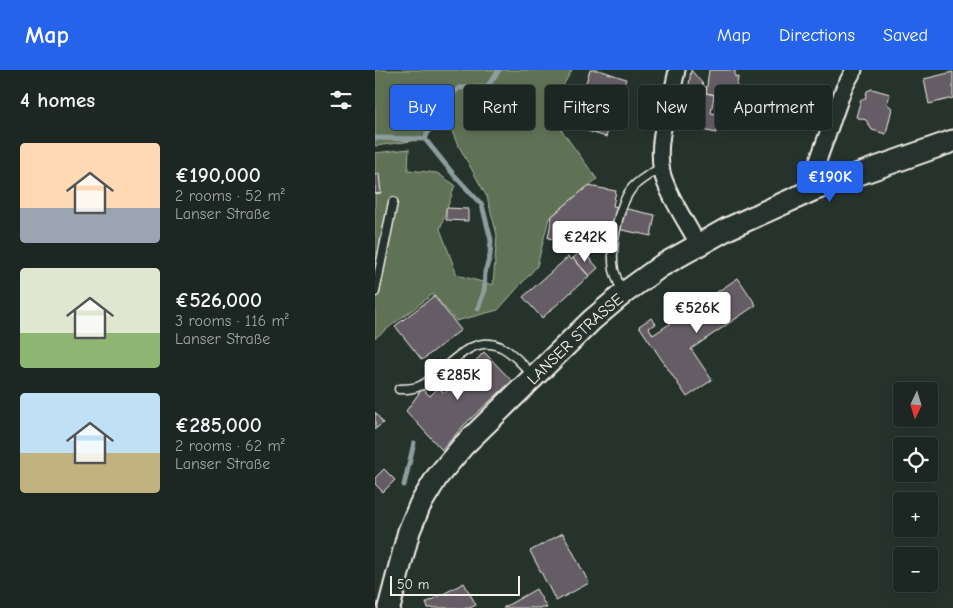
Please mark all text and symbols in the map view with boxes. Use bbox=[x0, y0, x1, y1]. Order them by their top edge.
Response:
text: Map bbox=[25, 21, 69, 49]
text: Map bbox=[717, 25, 751, 46]
text: Directions bbox=[779, 25, 855, 46]
text: Saved bbox=[883, 25, 928, 46]
chip: Buy bbox=[390, 85, 454, 130]
chip: Rent bbox=[464, 85, 535, 130]
chip: Filters bbox=[545, 85, 628, 130]
chip: New bbox=[638, 85, 705, 130]
chip: Apartment bbox=[715, 85, 832, 130]
icon: filters bbox=[327, 86, 355, 114]
text: 4 homes bbox=[20, 88, 95, 112]
pin: €190K bbox=[795, 160, 865, 203]
icon: home bbox=[60, 163, 120, 223]
text: €190,000 bbox=[175, 163, 261, 187]
text: €190K bbox=[808, 168, 852, 186]
text: 2 rooms · 52 m² bbox=[175, 187, 285, 205]
text: Lanser Straße bbox=[175, 205, 270, 223]
pin: €242K bbox=[550, 220, 620, 263]
text: €242K bbox=[564, 228, 607, 246]
icon: home bbox=[60, 288, 120, 348]
text: €526,000 bbox=[175, 288, 262, 312]
street label: LANSER STRASSE bbox=[524, 290, 627, 388]
pin: €526K bbox=[662, 292, 732, 334]
text: €526K bbox=[675, 299, 719, 317]
text: 3 rooms · 116 m² bbox=[175, 312, 289, 330]
text: Lanser Straße bbox=[175, 330, 270, 348]
pin: €285K bbox=[423, 358, 493, 401]
text: €285K bbox=[436, 366, 480, 384]
north arrow bbox=[893, 382, 937, 428]
map controls bbox=[893, 382, 938, 592]
icon: home bbox=[60, 413, 120, 473]
text: €285,000 bbox=[175, 413, 262, 437]
text: 2 rooms · 62 m² bbox=[175, 437, 285, 455]
button: locate bbox=[893, 437, 938, 482]
text: Lanser Straße bbox=[175, 455, 270, 473]
button: + bbox=[893, 492, 938, 537]
button: − bbox=[893, 547, 938, 592]
scale bar bbox=[390, 573, 520, 596]
text: 50 m bbox=[397, 576, 429, 593]

